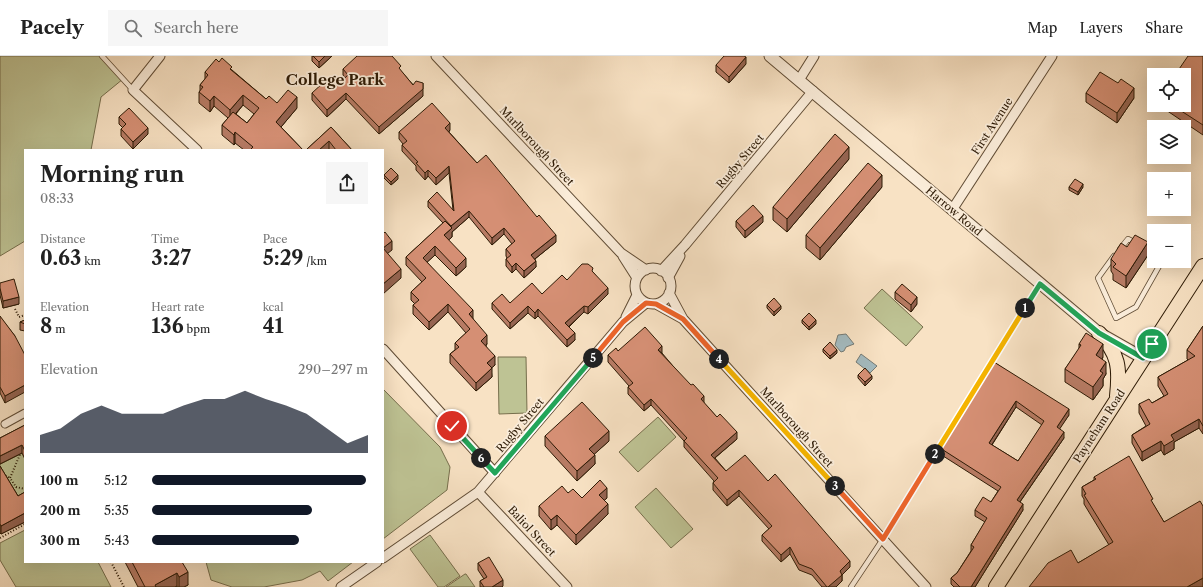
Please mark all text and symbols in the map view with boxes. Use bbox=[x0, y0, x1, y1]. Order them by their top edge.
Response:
search box bbox=[108, 10, 388, 46]
text: Pacely bbox=[20, 16, 84, 39]
icon: search bbox=[122, 17, 144, 39]
text: Search here bbox=[154, 18, 239, 37]
text: Map bbox=[1027, 19, 1057, 37]
text: Layers bbox=[1079, 19, 1123, 37]
text: Share bbox=[1145, 19, 1183, 37]
map controls bbox=[1147, 68, 1191, 268]
button: locate bbox=[1147, 68, 1191, 112]
district label: College Park bbox=[286, 70, 385, 89]
street label: First Avenue bbox=[968, 95, 1016, 157]
street label: Marlborough Street bbox=[497, 104, 577, 188]
button: layers bbox=[1147, 120, 1191, 164]
street label: Rugby Street bbox=[713, 131, 767, 191]
text: Morning run bbox=[40, 161, 184, 188]
button: share bbox=[326, 162, 368, 204]
button: + bbox=[1147, 172, 1191, 216]
street label: Harrow Road bbox=[923, 183, 985, 239]
text: 08:33 bbox=[40, 190, 74, 206]
button: − bbox=[1147, 224, 1191, 268]
text: Distance bbox=[40, 232, 86, 246]
text: Time bbox=[151, 232, 179, 246]
text: Pace bbox=[263, 232, 288, 246]
text: 0.63 bbox=[40, 246, 81, 270]
text: 3:27 bbox=[151, 246, 191, 270]
text: 5:29 bbox=[263, 246, 303, 270]
text: km bbox=[81, 254, 101, 268]
text: /km bbox=[303, 254, 327, 268]
pin: 1 bbox=[1015, 298, 1035, 318]
text: Elevation bbox=[40, 300, 89, 314]
text: Heart rate bbox=[151, 300, 204, 314]
text: kcal bbox=[263, 300, 283, 314]
text: 1 bbox=[1023, 301, 1027, 315]
text: 8 bbox=[40, 314, 52, 338]
text: 136 bbox=[151, 314, 184, 338]
text: 41 bbox=[263, 314, 284, 338]
text: m bbox=[52, 322, 66, 336]
text: bpm bbox=[184, 322, 210, 336]
pin bbox=[1135, 327, 1169, 361]
icon: arrive bbox=[1141, 333, 1163, 355]
pin: 5 bbox=[583, 348, 603, 368]
pin: 4 bbox=[709, 349, 729, 369]
text: 5 bbox=[590, 351, 596, 365]
text: 4 bbox=[716, 352, 722, 366]
text: Elevation bbox=[40, 361, 98, 377]
text: 290–297 m bbox=[298, 361, 368, 377]
street label: Marlborough Street bbox=[757, 384, 837, 470]
street label: Payneham Road bbox=[1070, 386, 1128, 465]
street label: Rugby Street bbox=[493, 395, 547, 455]
pin bbox=[435, 409, 469, 443]
icon: check bbox=[441, 415, 463, 437]
pin: 2 bbox=[925, 444, 945, 464]
text: 2 bbox=[932, 447, 938, 461]
pin: 6 bbox=[471, 448, 491, 468]
text: 6 bbox=[478, 451, 484, 465]
text: 100 m bbox=[40, 472, 79, 488]
text: 5:12 bbox=[104, 472, 128, 488]
pin: 3 bbox=[825, 476, 845, 496]
text: 3 bbox=[832, 479, 838, 493]
text: 200 m bbox=[40, 502, 80, 518]
text: 5:35 bbox=[104, 502, 129, 518]
street label: Baliol Street bbox=[505, 503, 559, 559]
text: 300 m bbox=[40, 532, 80, 548]
text: 5:43 bbox=[104, 532, 129, 548]

